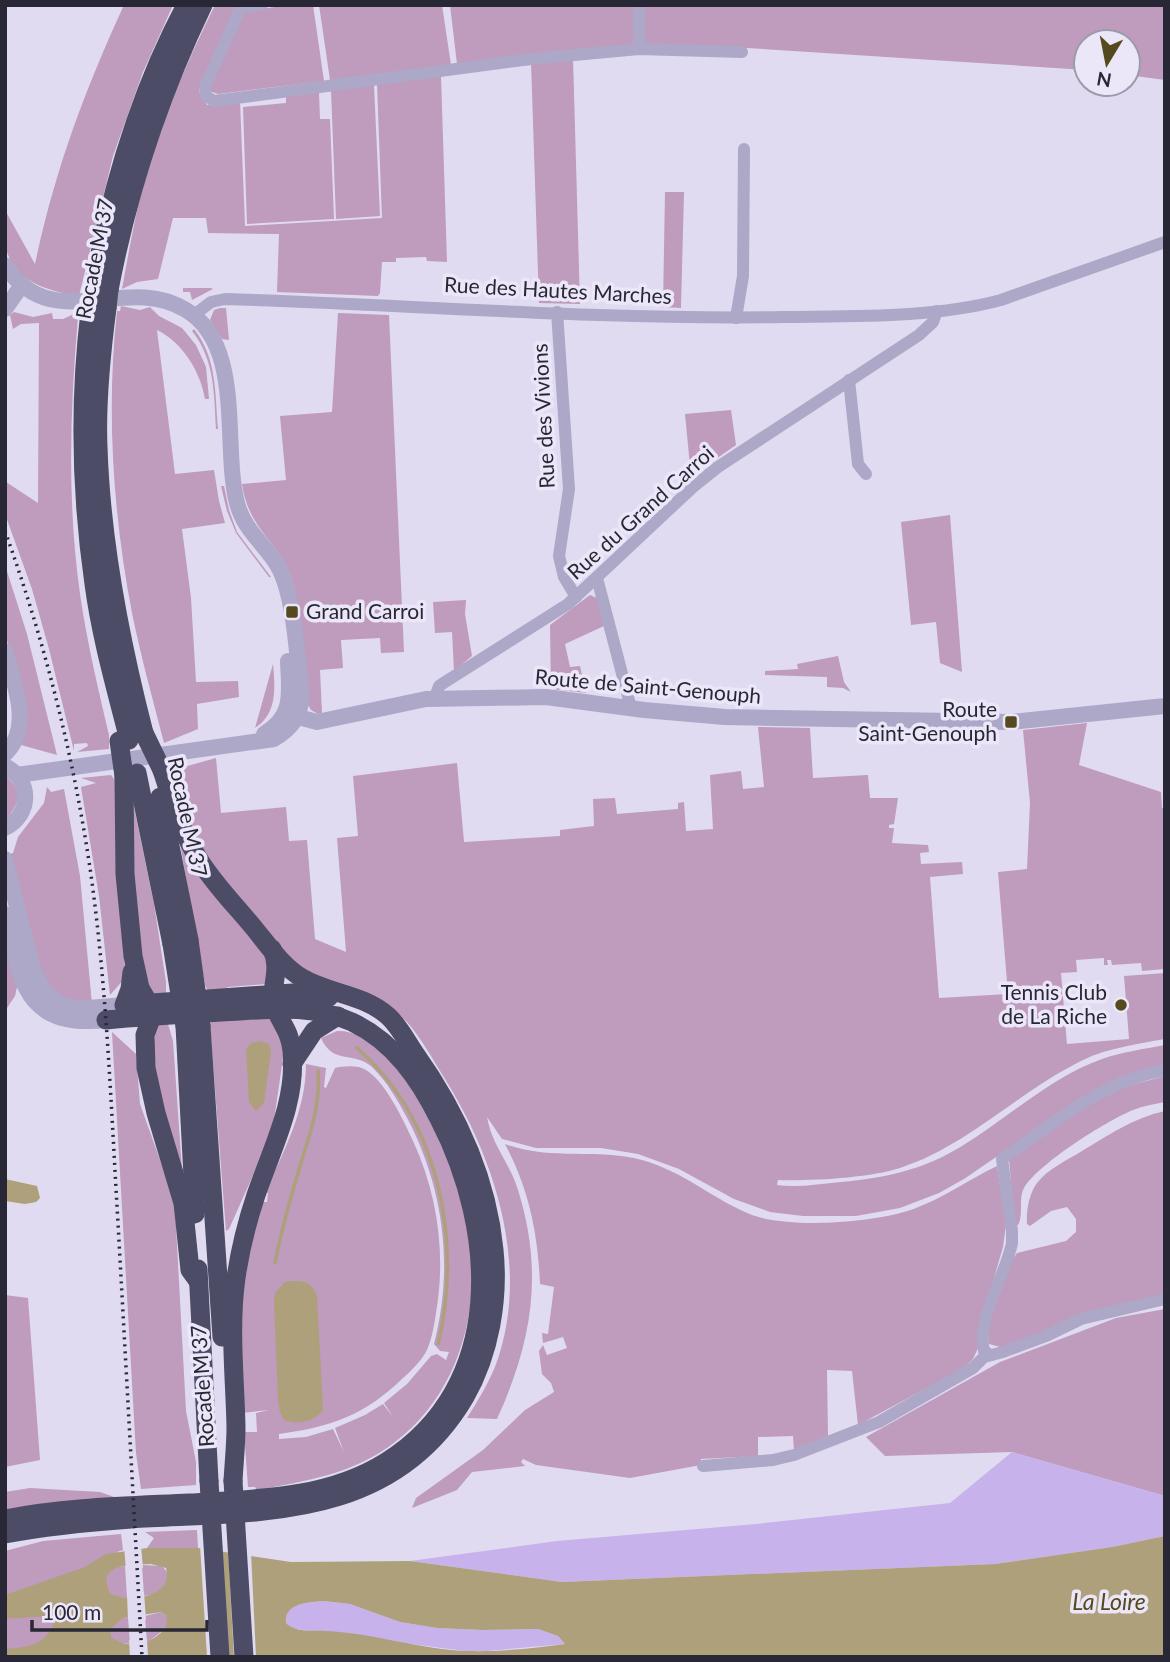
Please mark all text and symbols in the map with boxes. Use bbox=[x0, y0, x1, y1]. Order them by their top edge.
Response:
north arrow bbox=[1072, 28, 1142, 98]
text: N bbox=[1095, 68, 1113, 93]
street label: Rocade M 37 bbox=[70, 196, 117, 321]
street label: Rue des Hautes Marches bbox=[444, 271, 673, 308]
street label: Rue des Vivions bbox=[526, 343, 559, 489]
street label: Rue du Grand Carroi bbox=[562, 440, 718, 584]
place label: Grand Carroi bbox=[306, 598, 424, 623]
marker: Grand Carroi bbox=[284, 604, 300, 620]
street label: Route de Saint-Genouph bbox=[534, 663, 762, 708]
place label: Route Saint-Genouph bbox=[858, 696, 997, 745]
marker: Route Saint-Genouph bbox=[1003, 714, 1019, 730]
street label: Rocade M 37 bbox=[164, 754, 213, 879]
place label: Tennis Club de La Riche bbox=[1001, 979, 1107, 1028]
marker: Tennis Club de La Riche bbox=[1113, 997, 1129, 1013]
street label: Rocade M 37 bbox=[185, 1324, 218, 1448]
water label: La Loire bbox=[1072, 1587, 1146, 1615]
scale bar bbox=[32, 1588, 206, 1632]
text: 100 m bbox=[42, 1599, 101, 1624]

